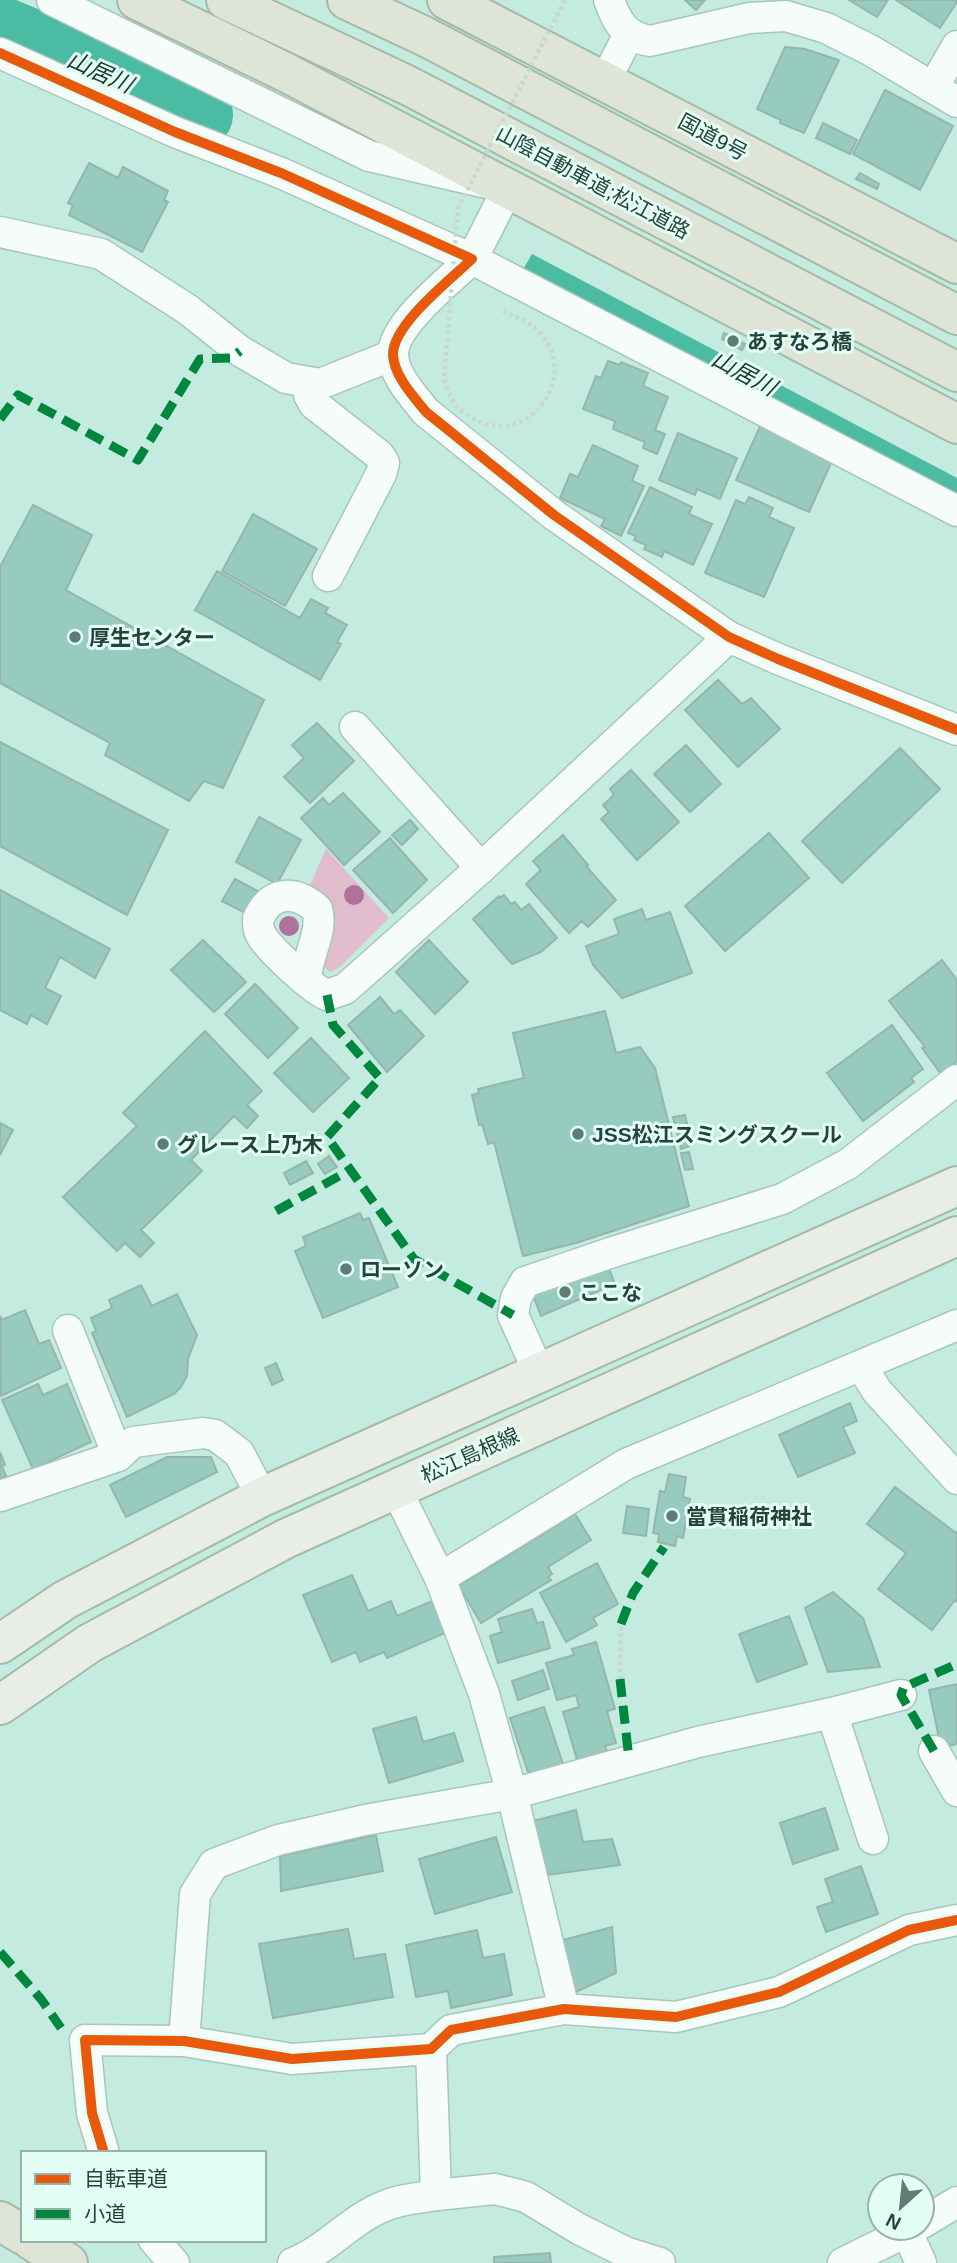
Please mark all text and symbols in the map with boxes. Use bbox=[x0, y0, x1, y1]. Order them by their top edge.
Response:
water label: 山居川 bbox=[63, 46, 140, 99]
street label: 国道9号 bbox=[675, 109, 751, 165]
street label: 山陰自動車道;松江道路 bbox=[492, 121, 694, 243]
place label: あすなろ橋 bbox=[747, 330, 852, 353]
marker: あすなろ橋 bbox=[725, 333, 741, 349]
water label: 山居川 bbox=[707, 345, 783, 402]
place label: 厚生センター bbox=[89, 626, 215, 649]
marker: 厚生センター bbox=[67, 629, 83, 645]
place label: JSS松江スミングスクール bbox=[592, 1123, 842, 1146]
marker: JSS松江スミングスクール bbox=[570, 1126, 586, 1142]
place label: グレース上乃木 bbox=[177, 1133, 323, 1156]
marker: グレース上乃木 bbox=[155, 1136, 171, 1152]
place label: ローソン bbox=[360, 1258, 444, 1281]
marker: ローソン bbox=[338, 1261, 354, 1277]
place label: ここな bbox=[579, 1281, 642, 1304]
marker: ここな bbox=[557, 1284, 573, 1300]
street label: 松江島根線 bbox=[417, 1423, 523, 1487]
place label: 當貫稲荷神社 bbox=[686, 1505, 812, 1528]
marker: 當貫稲荷神社 bbox=[664, 1508, 680, 1524]
legend bbox=[21, 2151, 266, 2242]
text: 自転車道 bbox=[84, 2167, 168, 2190]
north arrow bbox=[866, 2172, 936, 2242]
text: 小道 bbox=[84, 2202, 126, 2225]
text: N bbox=[883, 2209, 904, 2234]

